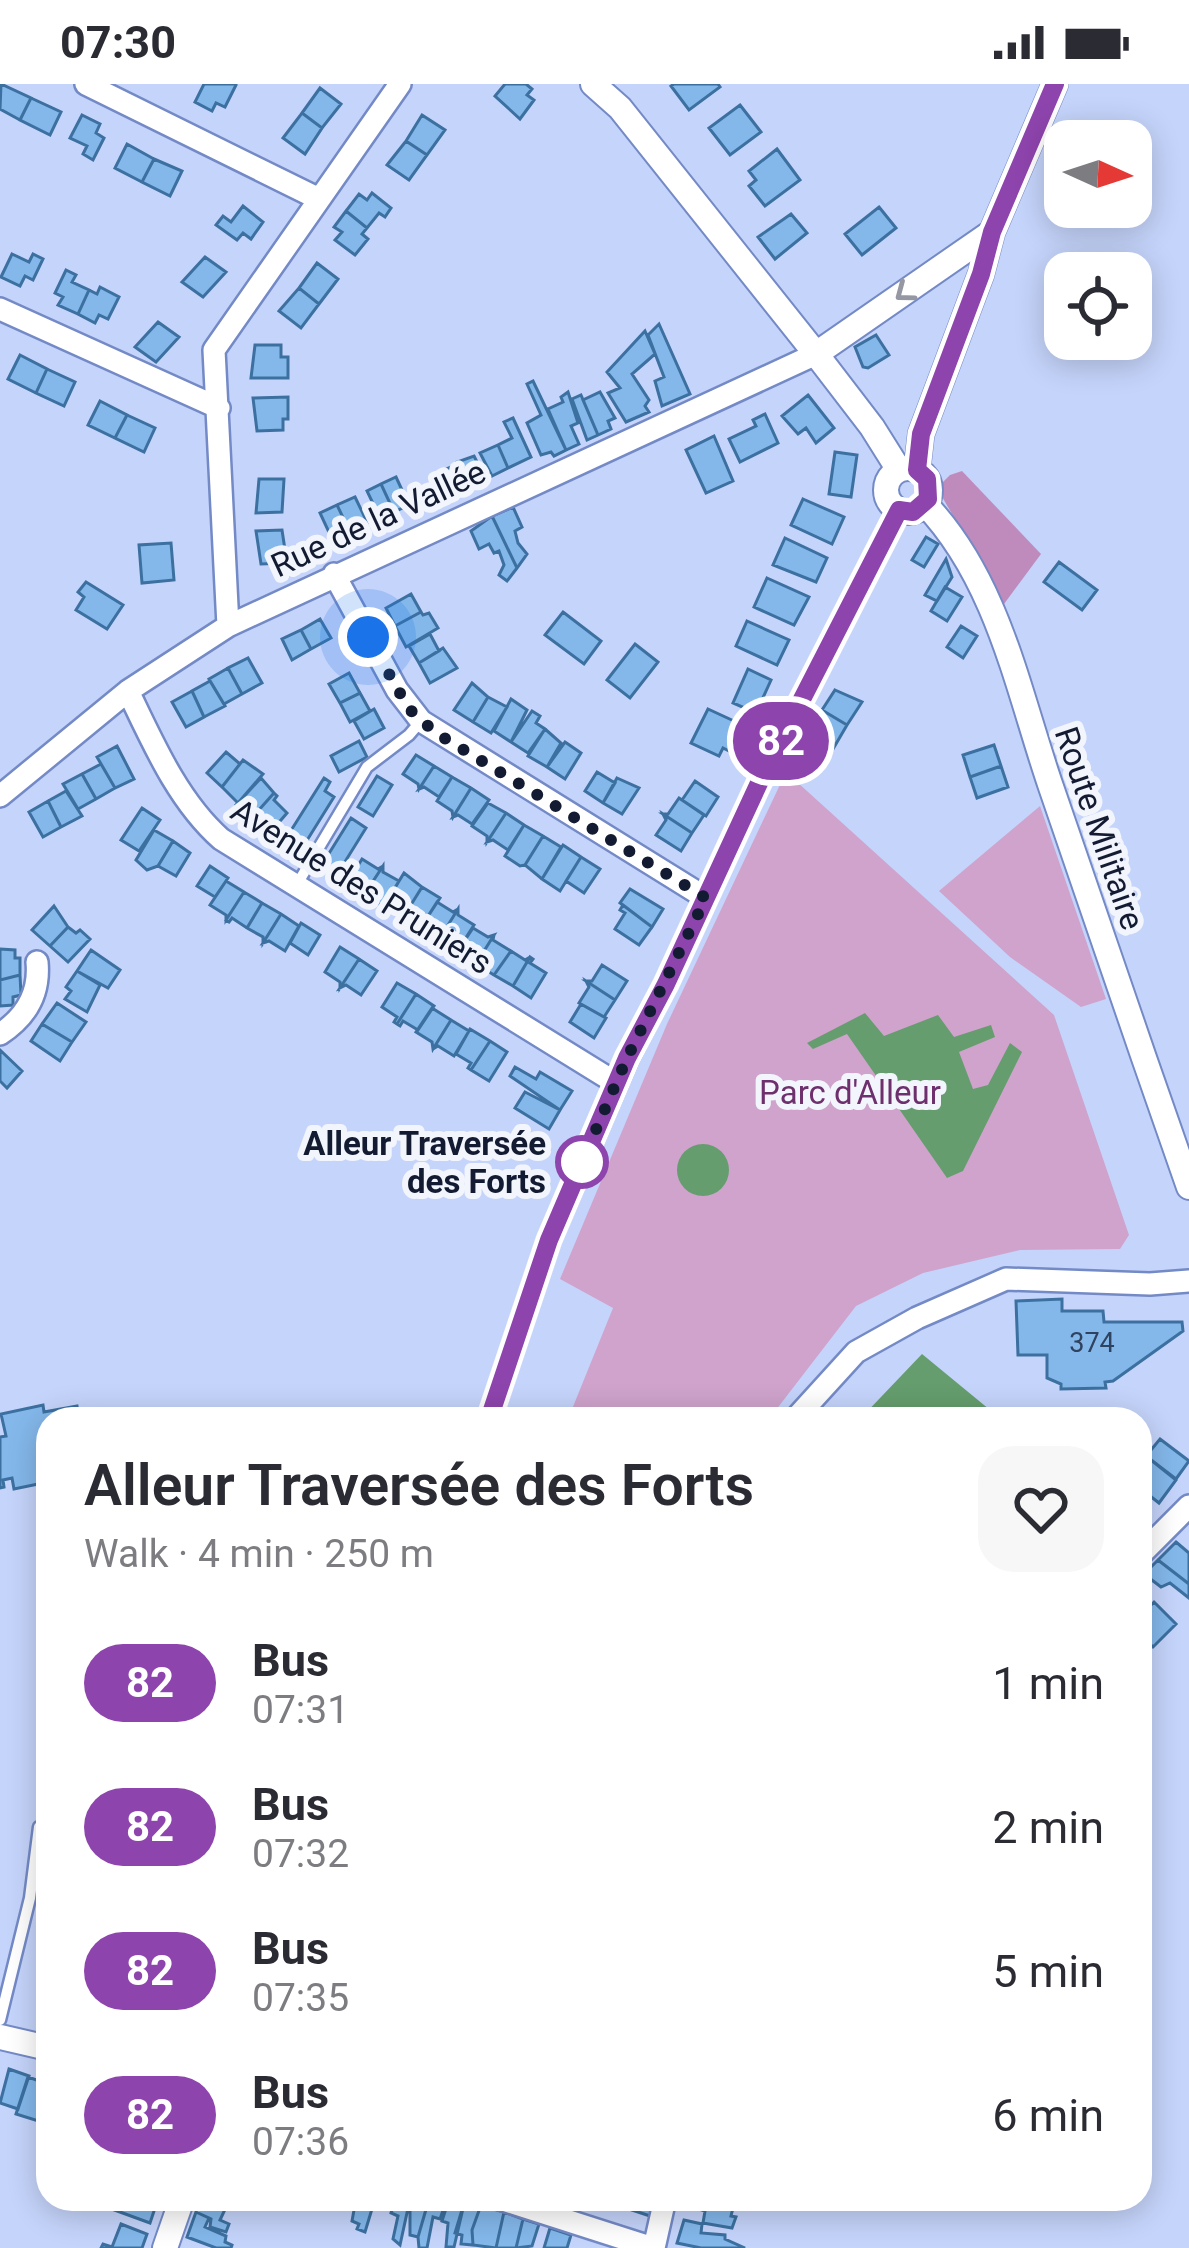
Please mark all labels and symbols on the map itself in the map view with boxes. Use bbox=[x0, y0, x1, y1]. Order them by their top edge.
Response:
north arrow bbox=[1044, 120, 1152, 228]
one-way arrow bbox=[896, 278, 917, 300]
street label: Rue de la Vallée bbox=[265, 452, 492, 585]
your location bbox=[338, 607, 398, 667]
line badge: 82 bbox=[727, 702, 835, 780]
street label: Route Militaire bbox=[1047, 722, 1152, 935]
street label: Avenue des Pruniers bbox=[224, 791, 499, 982]
park label: Parc d'Alleur bbox=[759, 1073, 941, 1112]
place label: Alleur Traversée des Forts bbox=[303, 1124, 546, 1201]
marker: Alleur Traversée des Forts bbox=[557, 1137, 607, 1187]
house number: 374 bbox=[1069, 1327, 1115, 1359]

